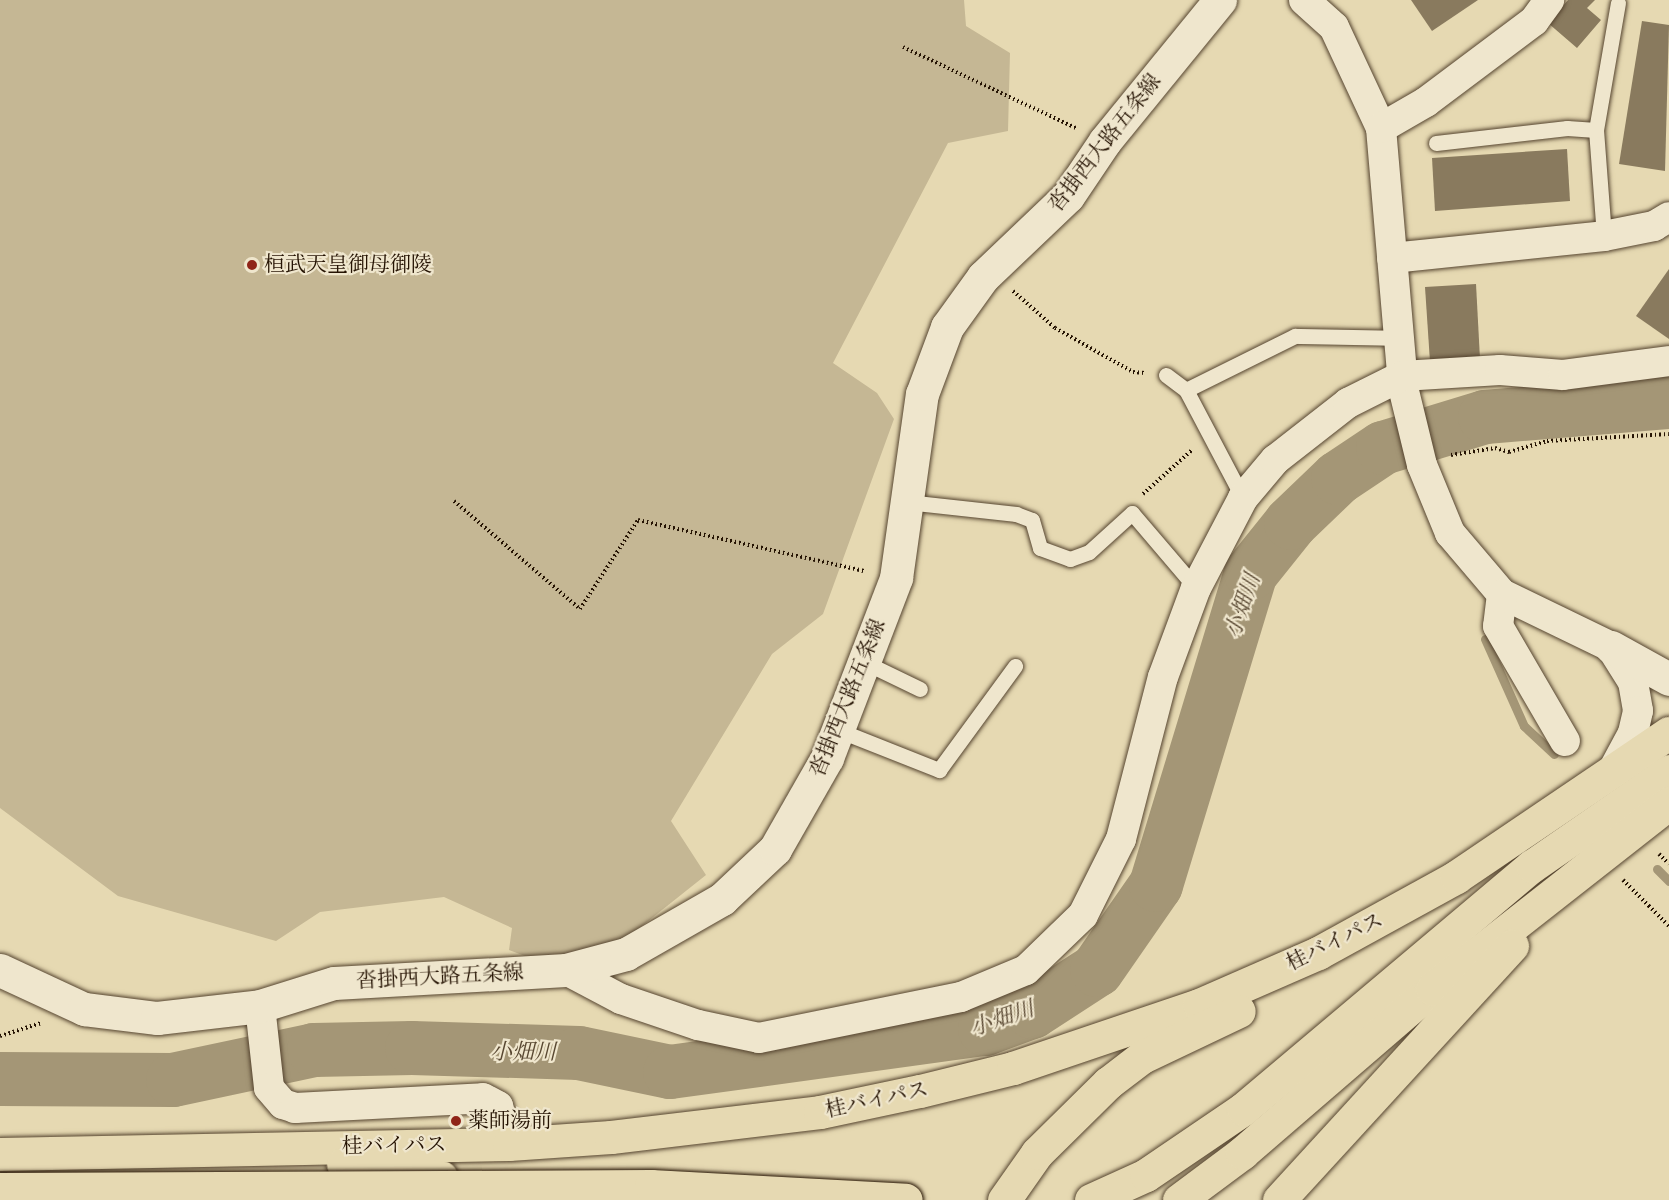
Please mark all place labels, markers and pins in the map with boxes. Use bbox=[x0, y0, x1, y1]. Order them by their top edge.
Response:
place label: 桓武天皇御母御陵 bbox=[264, 252, 432, 278]
marker: 桓武天皇御母御陵 bbox=[245, 258, 259, 272]
place label: 薬師湯前 bbox=[468, 1108, 552, 1134]
marker: 薬師湯前 bbox=[449, 1114, 463, 1128]

